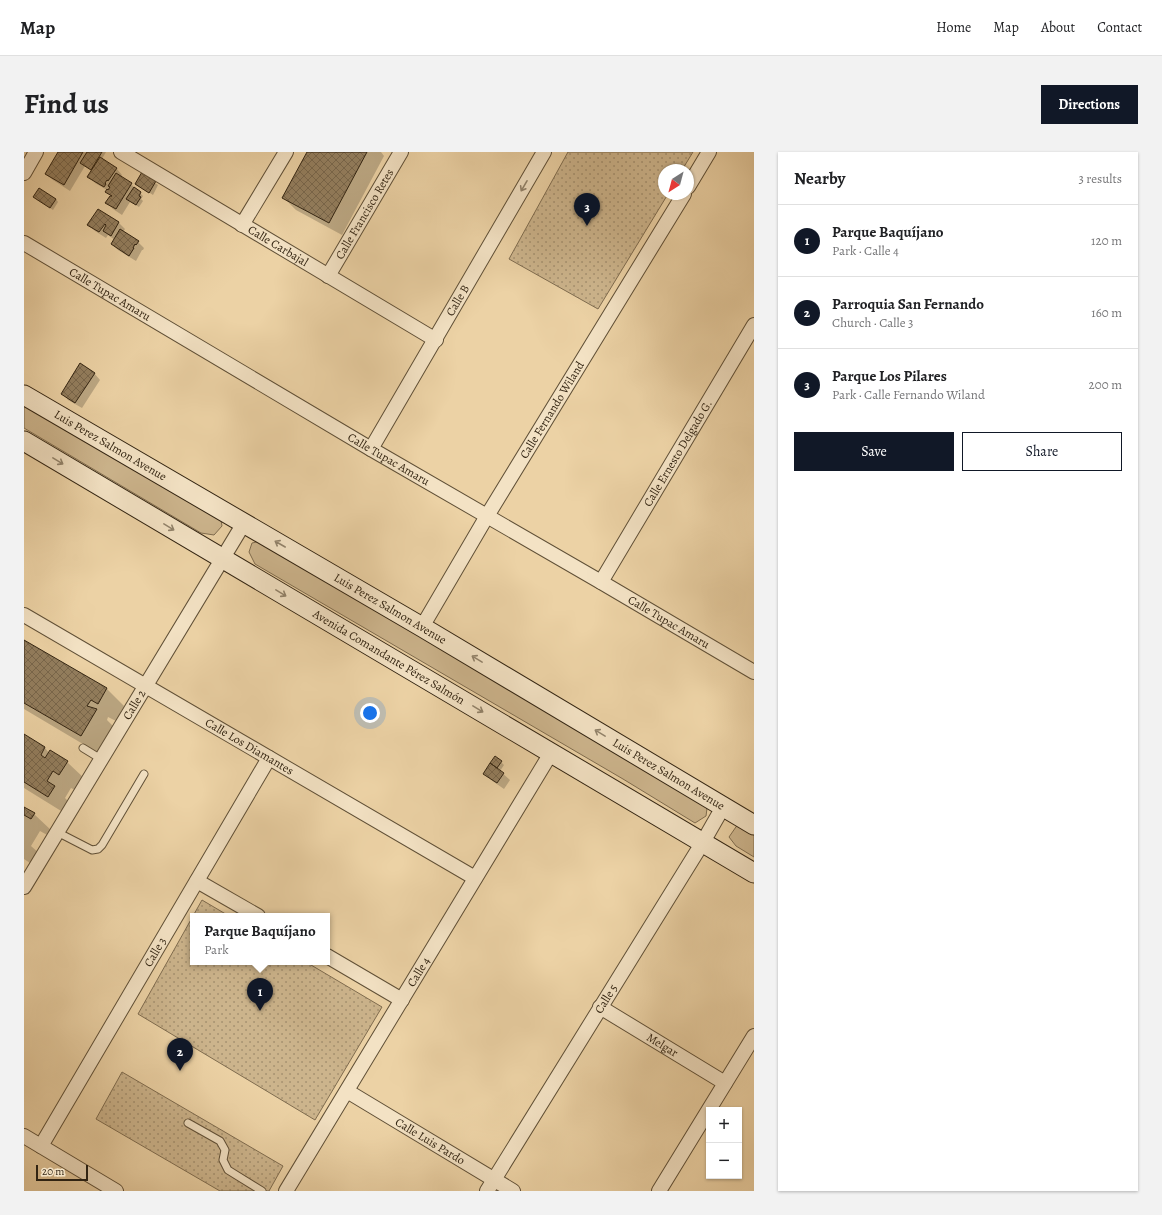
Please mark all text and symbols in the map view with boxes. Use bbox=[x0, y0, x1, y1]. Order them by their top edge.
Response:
text: Map bbox=[20, 15, 55, 41]
text: Home bbox=[936, 18, 971, 37]
text: Map bbox=[993, 18, 1019, 37]
text: About bbox=[1041, 18, 1075, 37]
text: Contact bbox=[1097, 18, 1142, 37]
text: Find us bbox=[24, 85, 109, 123]
button: Directions bbox=[1041, 85, 1138, 124]
north arrow bbox=[658, 164, 694, 200]
street label: Calle Francisco Retes bbox=[332, 166, 398, 262]
text: Nearby bbox=[794, 167, 845, 190]
text: 3 results bbox=[1078, 170, 1122, 187]
one-way arrow bbox=[520, 180, 528, 192]
pin: 3 bbox=[574, 193, 600, 226]
street label: Calle Carbajal bbox=[245, 222, 311, 270]
text: Parque Baquíjano bbox=[832, 222, 944, 242]
text: 1 bbox=[805, 232, 809, 249]
text: 120 m bbox=[1091, 232, 1122, 249]
text: Park · Calle 4 bbox=[832, 242, 899, 259]
street label: Calle Tupac Amaru bbox=[66, 264, 154, 325]
street label: Calle B bbox=[442, 282, 473, 319]
text: Parroquia San Fernando bbox=[832, 294, 984, 314]
text: 2 bbox=[804, 304, 810, 321]
text: 160 m bbox=[1091, 304, 1122, 321]
text: Church · Calle 3 bbox=[832, 314, 913, 331]
street label: Calle Fernando Wiland bbox=[516, 358, 588, 462]
text: Parque Los Pilares bbox=[832, 366, 947, 386]
text: 3 bbox=[804, 376, 810, 393]
text: 200 m bbox=[1089, 376, 1122, 393]
text: Park · Calle Fernando Wiland bbox=[832, 386, 985, 403]
street label: Calle Ernesto Delgado G. bbox=[640, 397, 716, 510]
street label: Luis Perez Salmon Avenue bbox=[51, 406, 170, 484]
street label: Calle Tupac Amaru bbox=[345, 429, 433, 490]
button: Save bbox=[794, 432, 954, 471]
button: Share bbox=[962, 432, 1122, 471]
one-way arrow bbox=[52, 457, 64, 465]
one-way arrow bbox=[163, 524, 175, 532]
one-way arrow bbox=[274, 540, 286, 548]
street label: Luis Perez Salmon Avenue bbox=[331, 569, 449, 648]
one-way arrow bbox=[275, 590, 287, 598]
street label: Calle Tupac Amaru bbox=[625, 592, 713, 653]
street label: Avenida Comandante Pérez Salmón bbox=[309, 605, 468, 708]
one-way arrow bbox=[471, 655, 483, 663]
street label: Calle 2 bbox=[119, 686, 150, 723]
your location bbox=[360, 703, 380, 723]
one-way arrow bbox=[471, 706, 483, 714]
street label: Calle Los Diamantes bbox=[202, 714, 297, 779]
one-way arrow bbox=[594, 729, 606, 737]
street label: Luis Perez Salmon Avenue bbox=[610, 735, 728, 814]
popup bbox=[190, 913, 330, 965]
text: Parque Baquíjano bbox=[204, 921, 316, 941]
street label: Calle 3 bbox=[140, 934, 170, 970]
text: Park bbox=[204, 941, 229, 958]
street label: Calle 4 bbox=[403, 954, 434, 990]
pin: 1 bbox=[247, 978, 273, 1011]
street label: Calle 5 bbox=[591, 981, 621, 1017]
street label: Melgar bbox=[644, 1029, 682, 1061]
pin: 2 bbox=[167, 1038, 193, 1071]
map controls bbox=[706, 1107, 742, 1179]
button: + bbox=[706, 1107, 742, 1143]
street label: Calle Luis Pardo bbox=[392, 1114, 468, 1168]
button: − bbox=[706, 1143, 742, 1179]
scale bar bbox=[36, 1163, 88, 1182]
text: 20 m bbox=[42, 1164, 64, 1179]

